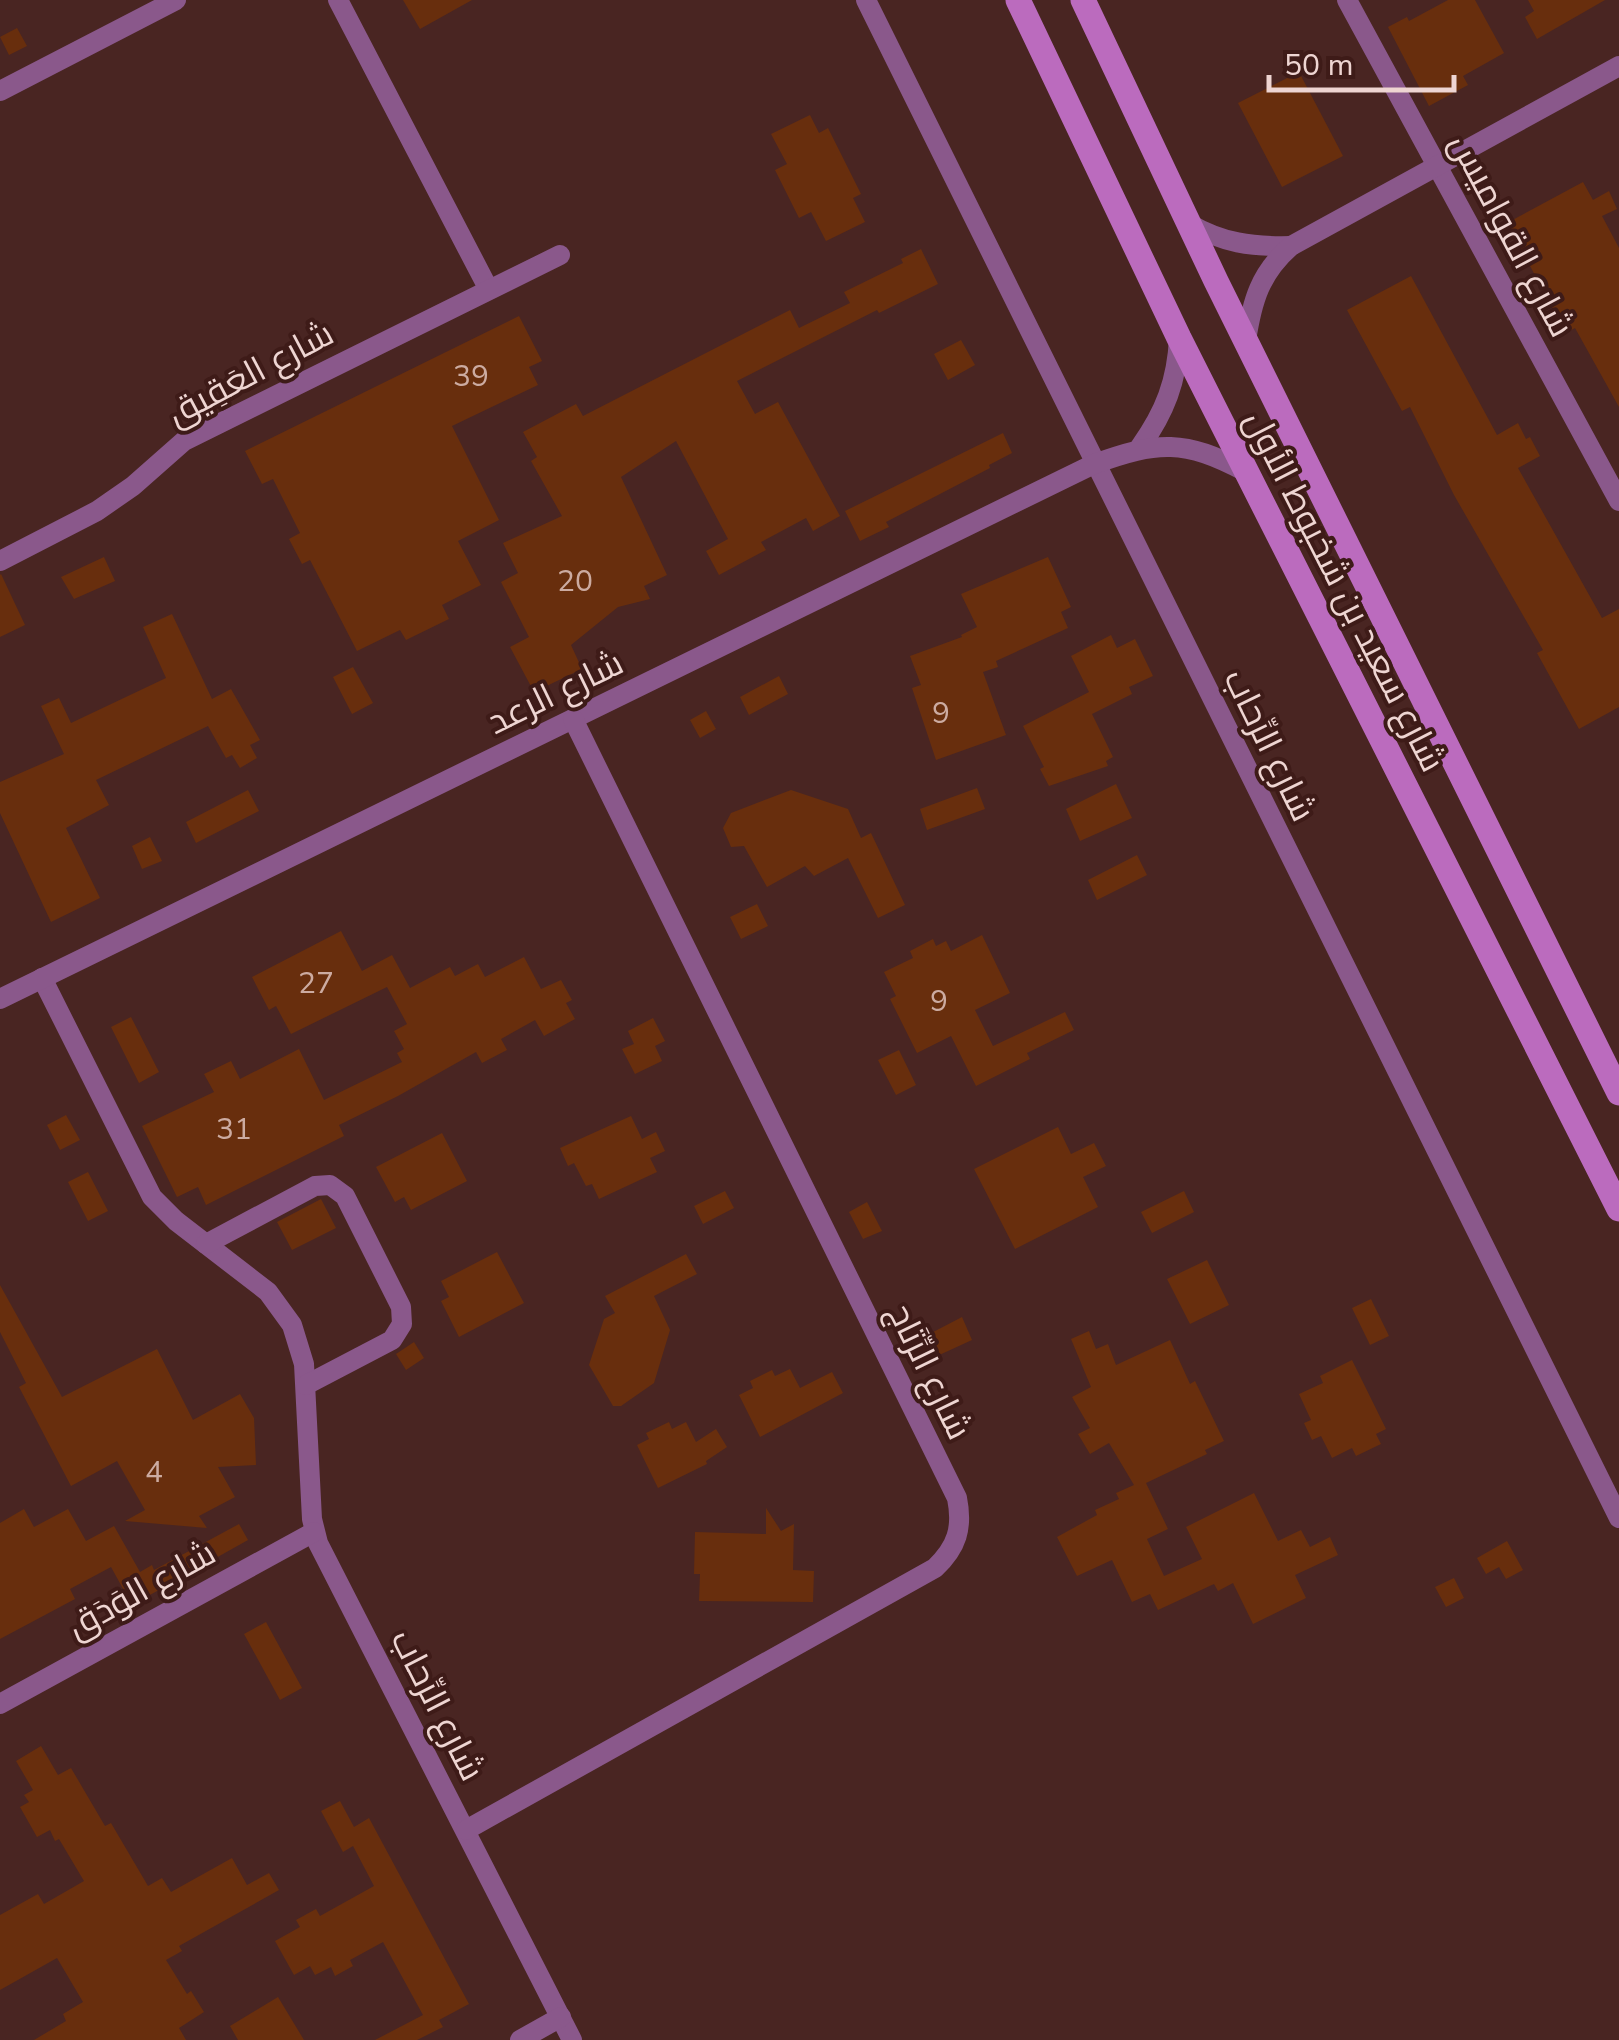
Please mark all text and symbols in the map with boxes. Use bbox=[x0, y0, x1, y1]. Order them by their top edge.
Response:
scale bar bbox=[1269, 30, 1454, 92]
text: 50 m bbox=[1284, 45, 1353, 86]
street label: شارع القواميس bbox=[1438, 125, 1585, 345]
street label: شارع العَقِيق bbox=[159, 310, 342, 437]
house number: 39 bbox=[453, 356, 489, 397]
street label: شارع سعيد بن شخبوط الأول bbox=[1233, 403, 1456, 780]
house number: 20 bbox=[557, 561, 593, 602]
street label: شارع الرعد bbox=[479, 639, 631, 746]
street label: شارع الرِّحاب bbox=[1213, 661, 1327, 829]
house number: 9 bbox=[932, 693, 950, 734]
house number: 27 bbox=[298, 963, 334, 1004]
house number: 9 bbox=[930, 981, 948, 1022]
house number: 31 bbox=[216, 1109, 252, 1150]
street label: شارع الرِّتَاج bbox=[876, 1295, 983, 1447]
house number: 4 bbox=[145, 1452, 163, 1493]
street label: شارع الوَدَق bbox=[58, 1529, 224, 1650]
street label: شارع الرِّحاب bbox=[379, 1622, 496, 1789]

